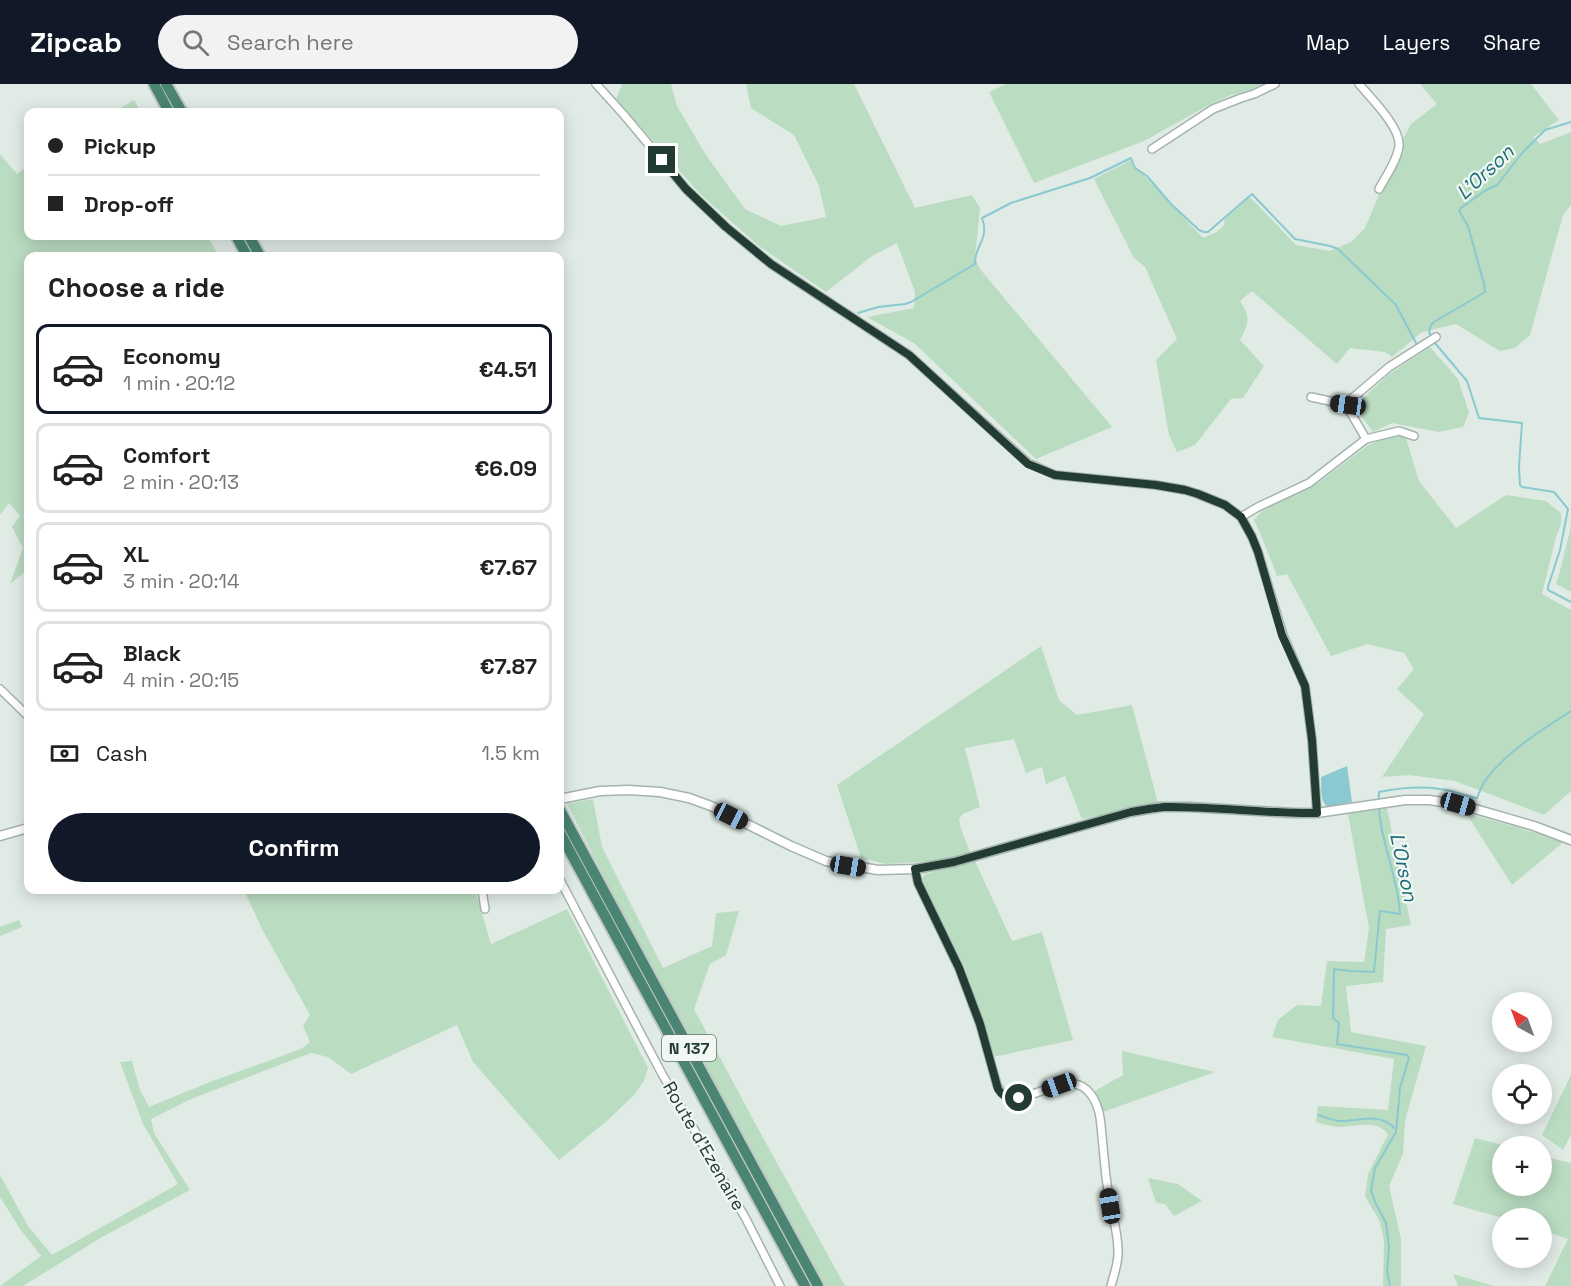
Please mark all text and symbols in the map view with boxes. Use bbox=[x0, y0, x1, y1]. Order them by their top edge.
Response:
search box bbox=[158, 15, 578, 69]
text: Zipcab bbox=[30, 24, 122, 60]
icon: search bbox=[179, 26, 212, 59]
text: Search here bbox=[227, 28, 354, 56]
text: Map bbox=[1306, 29, 1350, 56]
text: Layers bbox=[1383, 29, 1450, 56]
text: Share bbox=[1483, 29, 1541, 56]
text: Pickup bbox=[84, 132, 156, 160]
water label: L’Orson bbox=[1451, 138, 1520, 205]
route end bbox=[648, 146, 675, 173]
text: Drop-off bbox=[84, 190, 174, 218]
text: Choose a ride bbox=[48, 270, 225, 305]
icon: car bbox=[51, 342, 105, 396]
text: Economy bbox=[123, 342, 221, 370]
text: €4.51 bbox=[479, 355, 537, 383]
text: 1 min · 20:12 bbox=[123, 370, 235, 396]
car bbox=[1329, 394, 1367, 416]
icon: car bbox=[51, 441, 105, 495]
text: Comfort bbox=[123, 441, 211, 469]
text: €6.09 bbox=[474, 454, 537, 482]
text: 2 min · 20:13 bbox=[123, 469, 239, 495]
icon: car bbox=[51, 540, 105, 594]
text: XL bbox=[123, 540, 149, 568]
text: €7.67 bbox=[480, 553, 537, 581]
text: 3 min · 20:14 bbox=[123, 568, 239, 594]
icon: car bbox=[51, 639, 105, 693]
text: Black bbox=[123, 639, 181, 667]
text: €7.87 bbox=[480, 652, 537, 680]
text: 4 min · 20:15 bbox=[123, 667, 239, 693]
icon: cash bbox=[48, 737, 81, 770]
text: Cash bbox=[96, 739, 148, 767]
text: 1.5 km bbox=[482, 740, 540, 766]
car bbox=[1438, 790, 1478, 818]
car bbox=[711, 800, 751, 832]
button: Confirm bbox=[48, 813, 540, 882]
water label: L’Orson bbox=[1384, 830, 1424, 904]
car bbox=[829, 854, 867, 878]
north arrow bbox=[1492, 992, 1552, 1052]
map controls bbox=[1492, 992, 1552, 1268]
road number: N 137 bbox=[662, 1035, 716, 1061]
button: locate bbox=[1492, 1064, 1552, 1124]
car bbox=[1039, 1070, 1079, 1100]
street label: Route d'Ezenaire bbox=[658, 1077, 751, 1215]
route start bbox=[1005, 1084, 1032, 1111]
button: + bbox=[1492, 1136, 1552, 1196]
car bbox=[1098, 1187, 1122, 1225]
button: − bbox=[1492, 1208, 1552, 1268]

